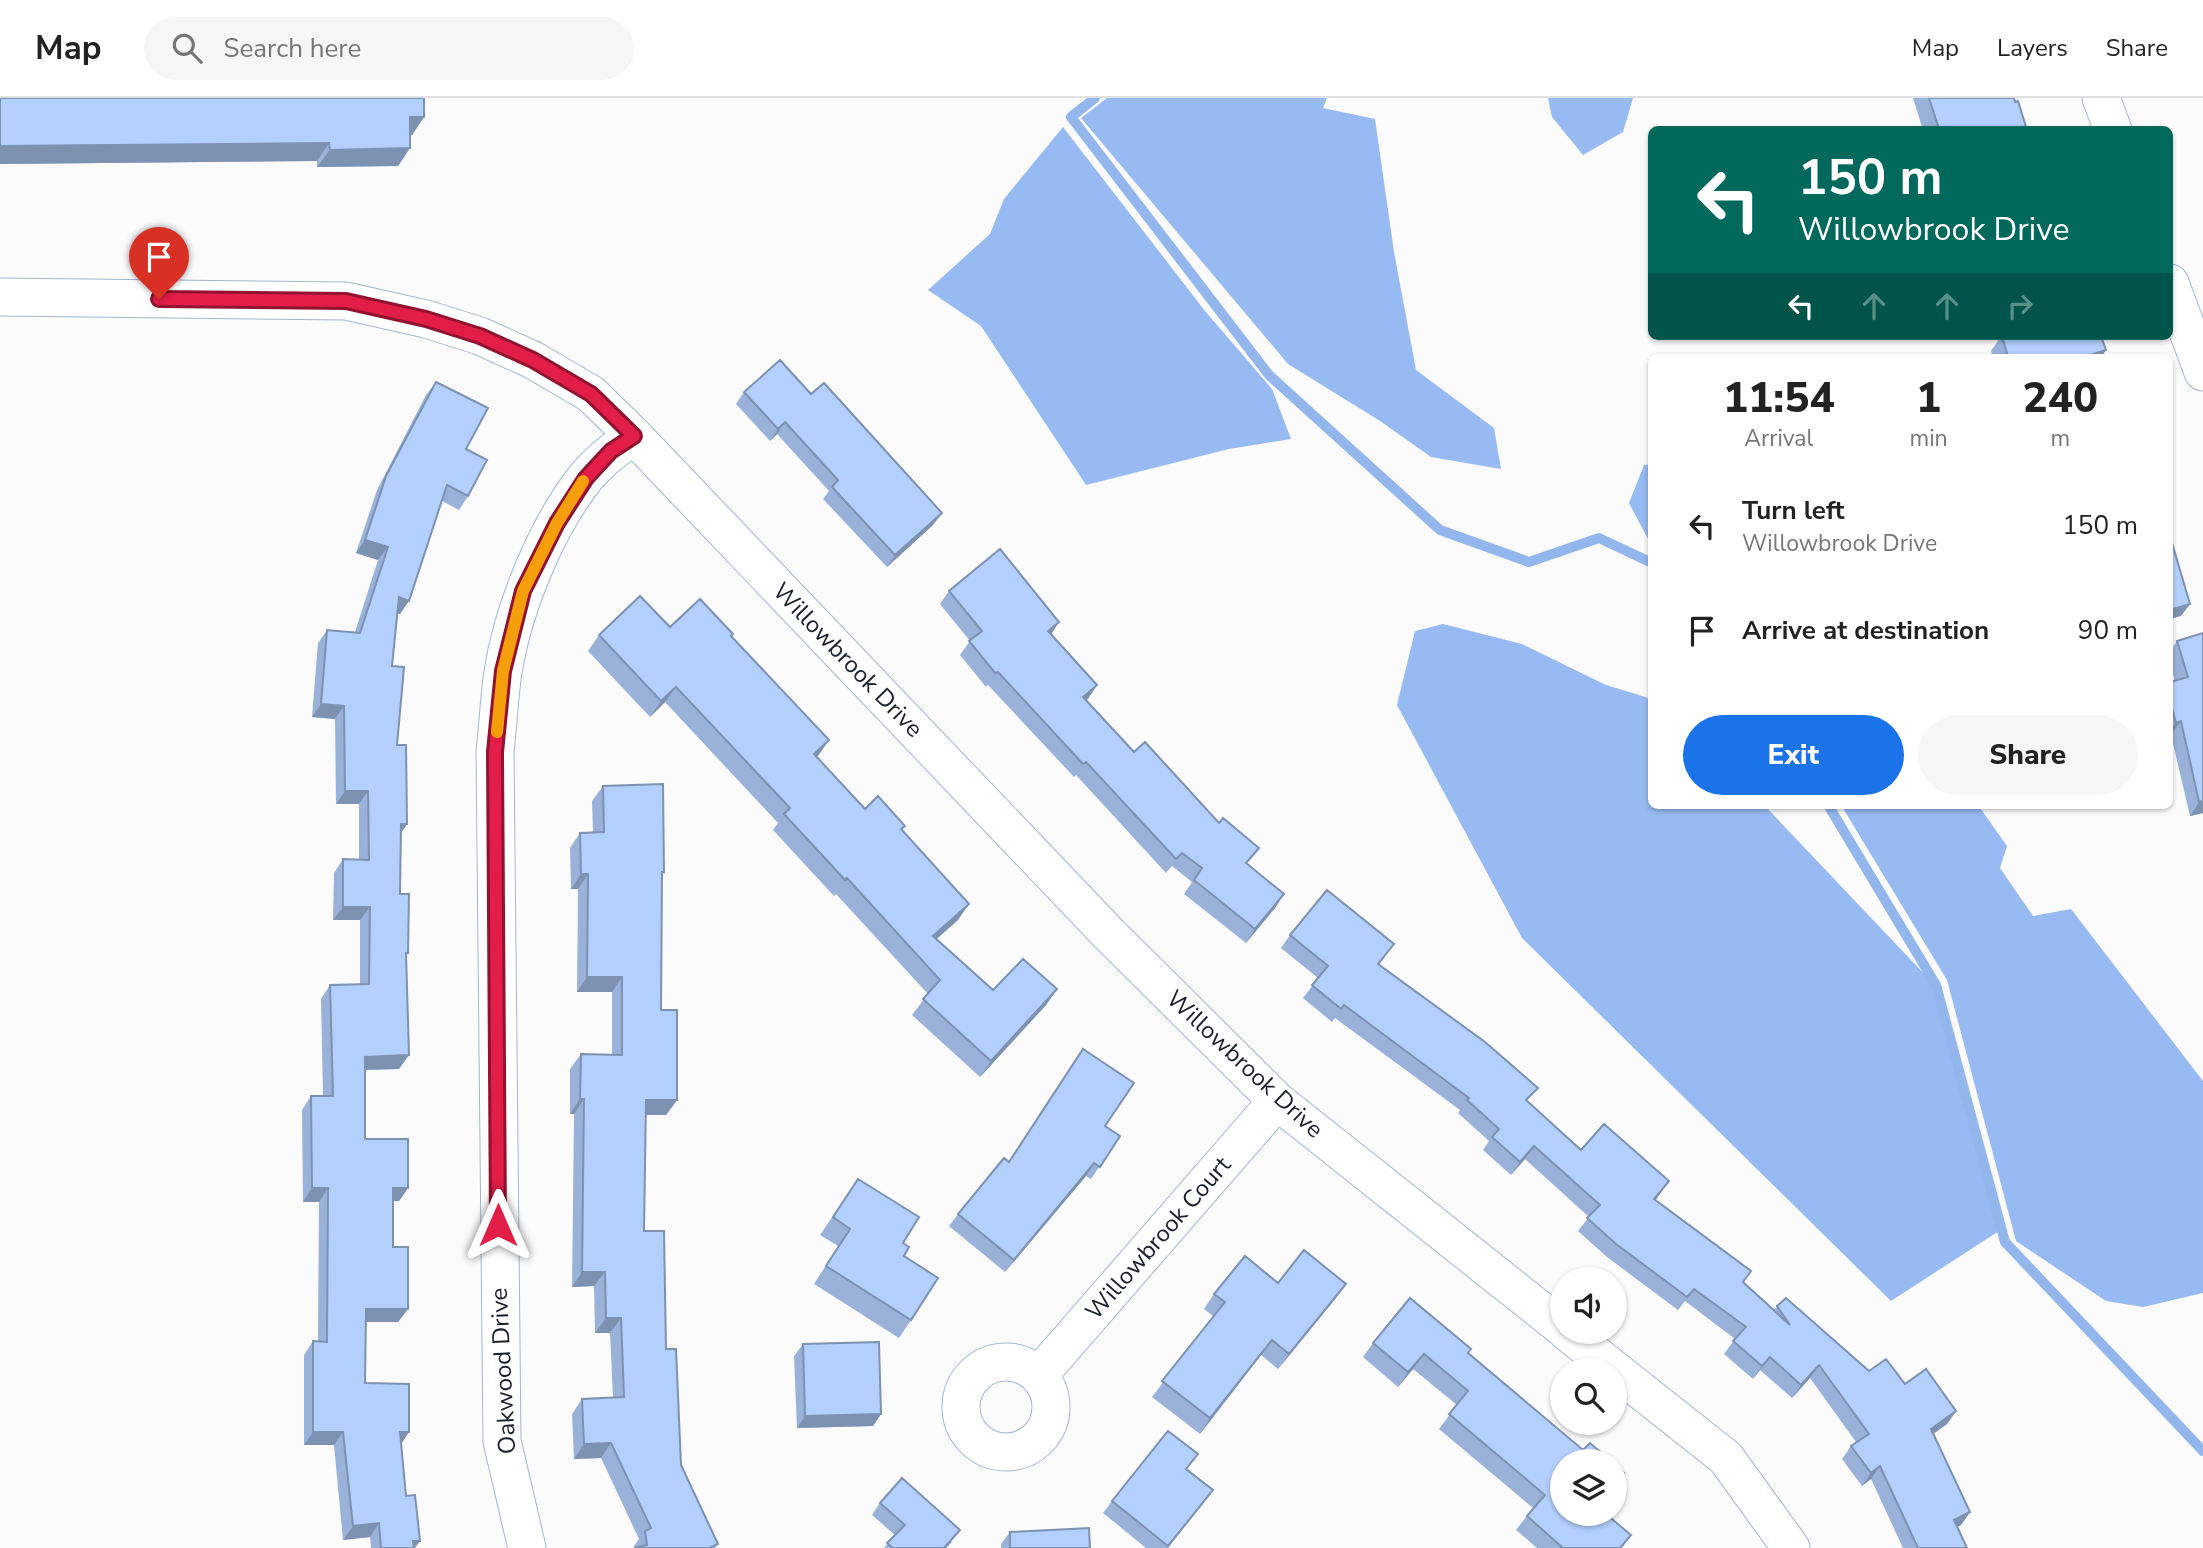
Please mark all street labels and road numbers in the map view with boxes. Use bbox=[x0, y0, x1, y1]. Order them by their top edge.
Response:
street label: Willowbrook Drive bbox=[766, 576, 930, 744]
street label: Willowbrook Drive bbox=[1160, 983, 1330, 1145]
street label: Willowbrook Court bbox=[1078, 1149, 1238, 1326]
street label: Oakwood Drive bbox=[483, 1287, 523, 1455]

